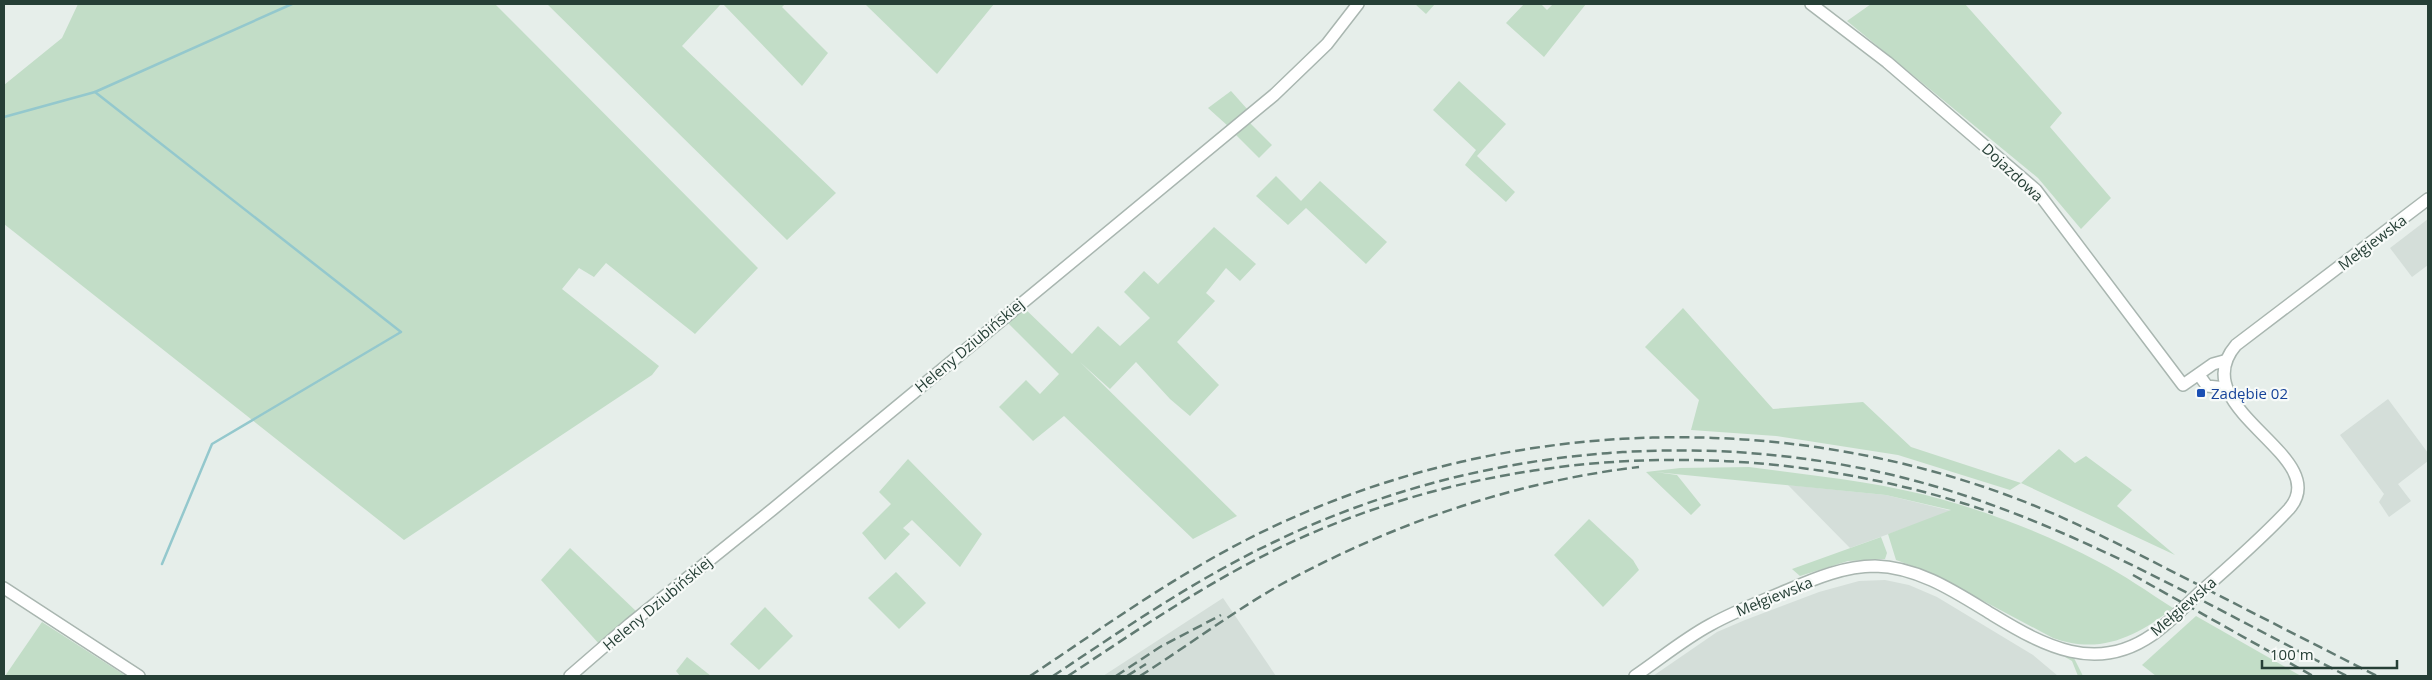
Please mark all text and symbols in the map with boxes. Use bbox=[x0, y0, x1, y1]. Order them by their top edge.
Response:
street label: Dojazdowa bbox=[1978, 138, 2048, 206]
street label: Mełgiewska bbox=[2334, 210, 2410, 274]
street label: Heleny Dziubińskiej bbox=[910, 293, 1028, 397]
place label: Zadębie 02 bbox=[2211, 383, 2288, 403]
marker: Zadębie 02 bbox=[2195, 387, 2207, 399]
street label: Heleny Dziubińskiej bbox=[598, 551, 716, 655]
street label: Mełgiewska bbox=[1733, 572, 1815, 620]
street label: Mełgiewska bbox=[2146, 572, 2220, 640]
scale bar bbox=[2262, 638, 2397, 670]
text: 100 m bbox=[2270, 644, 2314, 664]

